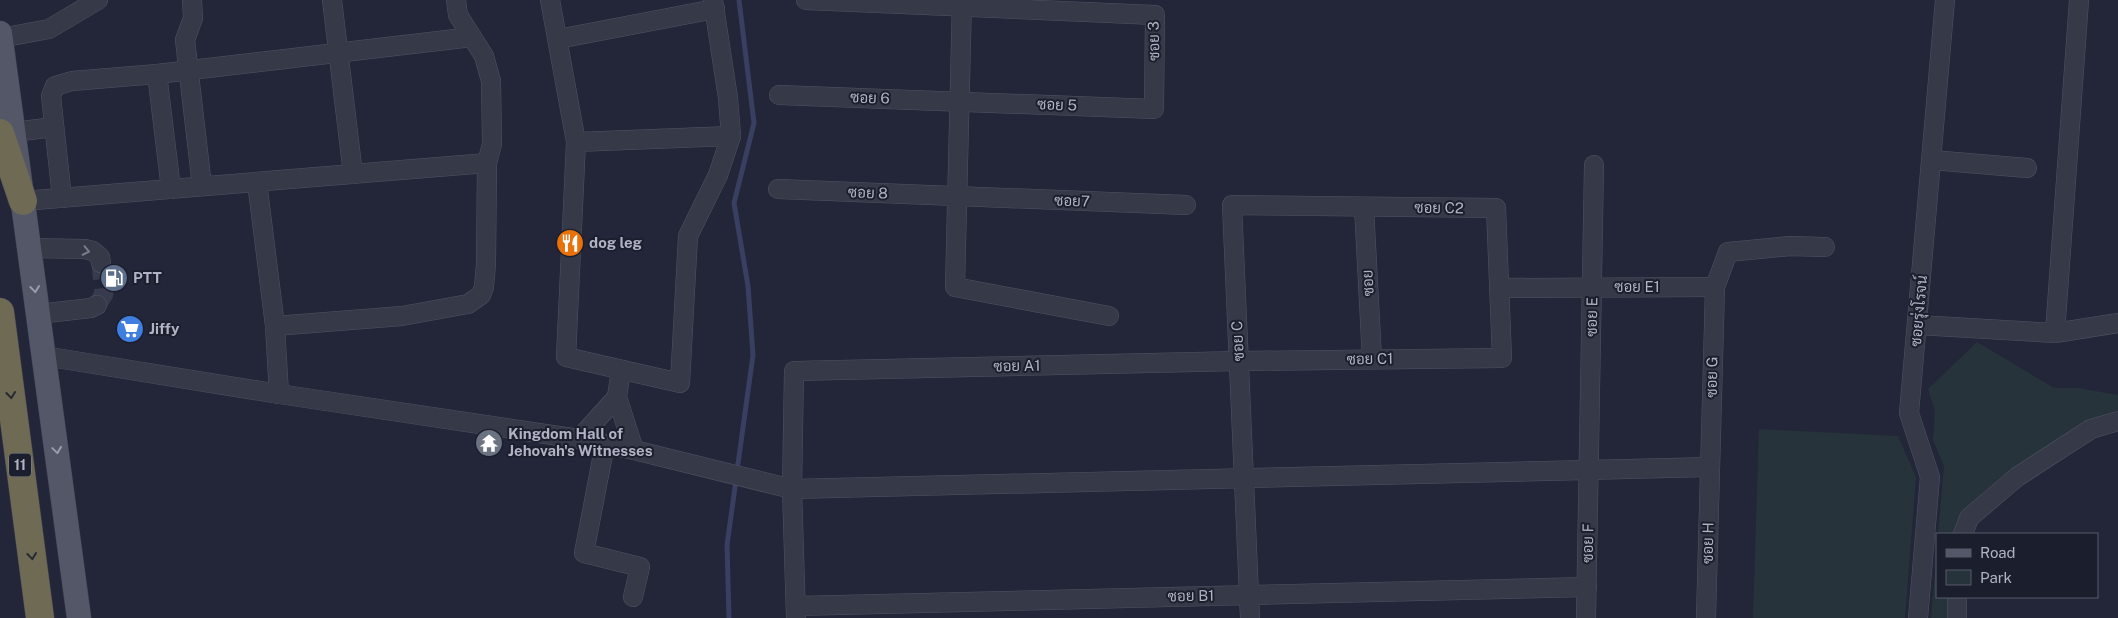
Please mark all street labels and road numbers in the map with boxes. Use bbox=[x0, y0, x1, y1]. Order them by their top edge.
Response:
street label: ซอย 3 bbox=[1145, 21, 1162, 61]
street label: ซอย 6 bbox=[850, 88, 890, 107]
street label: ซอย 5 bbox=[1037, 95, 1077, 114]
street label: ซอย 8 bbox=[848, 183, 888, 202]
street label: ซอย7 bbox=[1054, 191, 1090, 210]
street label: ซอย C2 bbox=[1414, 199, 1464, 216]
street label: ซอย bbox=[1358, 269, 1377, 297]
street label: ซอยรุ่งโรจน์ bbox=[1906, 274, 1933, 348]
street label: ซอย E1 bbox=[1614, 278, 1660, 295]
street label: ซอย E bbox=[1583, 297, 1600, 337]
street label: ซอย C bbox=[1228, 320, 1247, 362]
street label: ซอย C1 bbox=[1346, 350, 1393, 367]
street label: ซอย G bbox=[1703, 356, 1720, 398]
street label: ซอย A1 bbox=[993, 357, 1041, 374]
road number: 11 bbox=[9, 454, 31, 476]
street label: ซอย H bbox=[1699, 522, 1716, 564]
street label: ซอย F bbox=[1579, 523, 1596, 563]
street label: ซอย B1 bbox=[1168, 587, 1214, 604]

